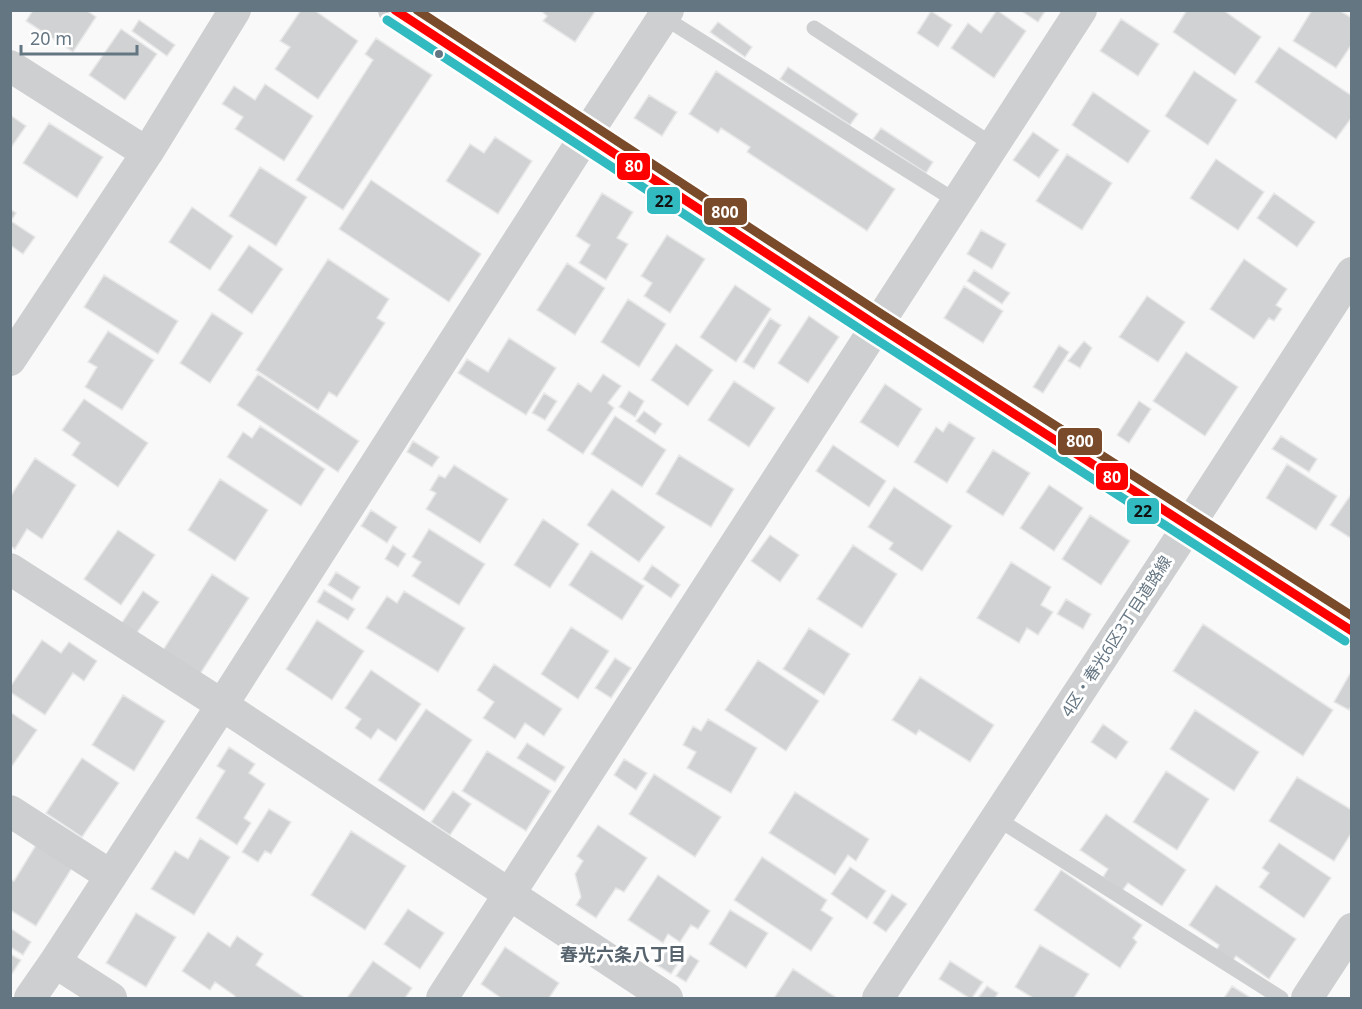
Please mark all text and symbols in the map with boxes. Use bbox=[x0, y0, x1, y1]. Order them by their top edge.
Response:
scale bar bbox=[21, 18, 136, 56]
text: 20 m bbox=[30, 26, 72, 50]
unlabelled marker bbox=[433, 48, 445, 60]
line badge: 80 bbox=[616, 152, 651, 181]
text: 80 bbox=[625, 155, 643, 177]
line badge: 22 bbox=[646, 186, 681, 215]
text: 22 bbox=[655, 190, 673, 212]
line badge: 800 bbox=[703, 197, 748, 226]
text: 800 bbox=[711, 201, 739, 223]
line badge: 800 bbox=[1057, 427, 1103, 456]
text: 800 bbox=[1066, 430, 1094, 452]
line badge: 80 bbox=[1095, 462, 1129, 491]
text: 80 bbox=[1103, 466, 1121, 488]
line badge: 22 bbox=[1126, 497, 1160, 525]
text: 22 bbox=[1134, 500, 1152, 522]
street label: 4区・春光6区3丁目道路線 bbox=[1056, 551, 1176, 721]
district label: 春光六条八丁目 bbox=[560, 942, 686, 966]

